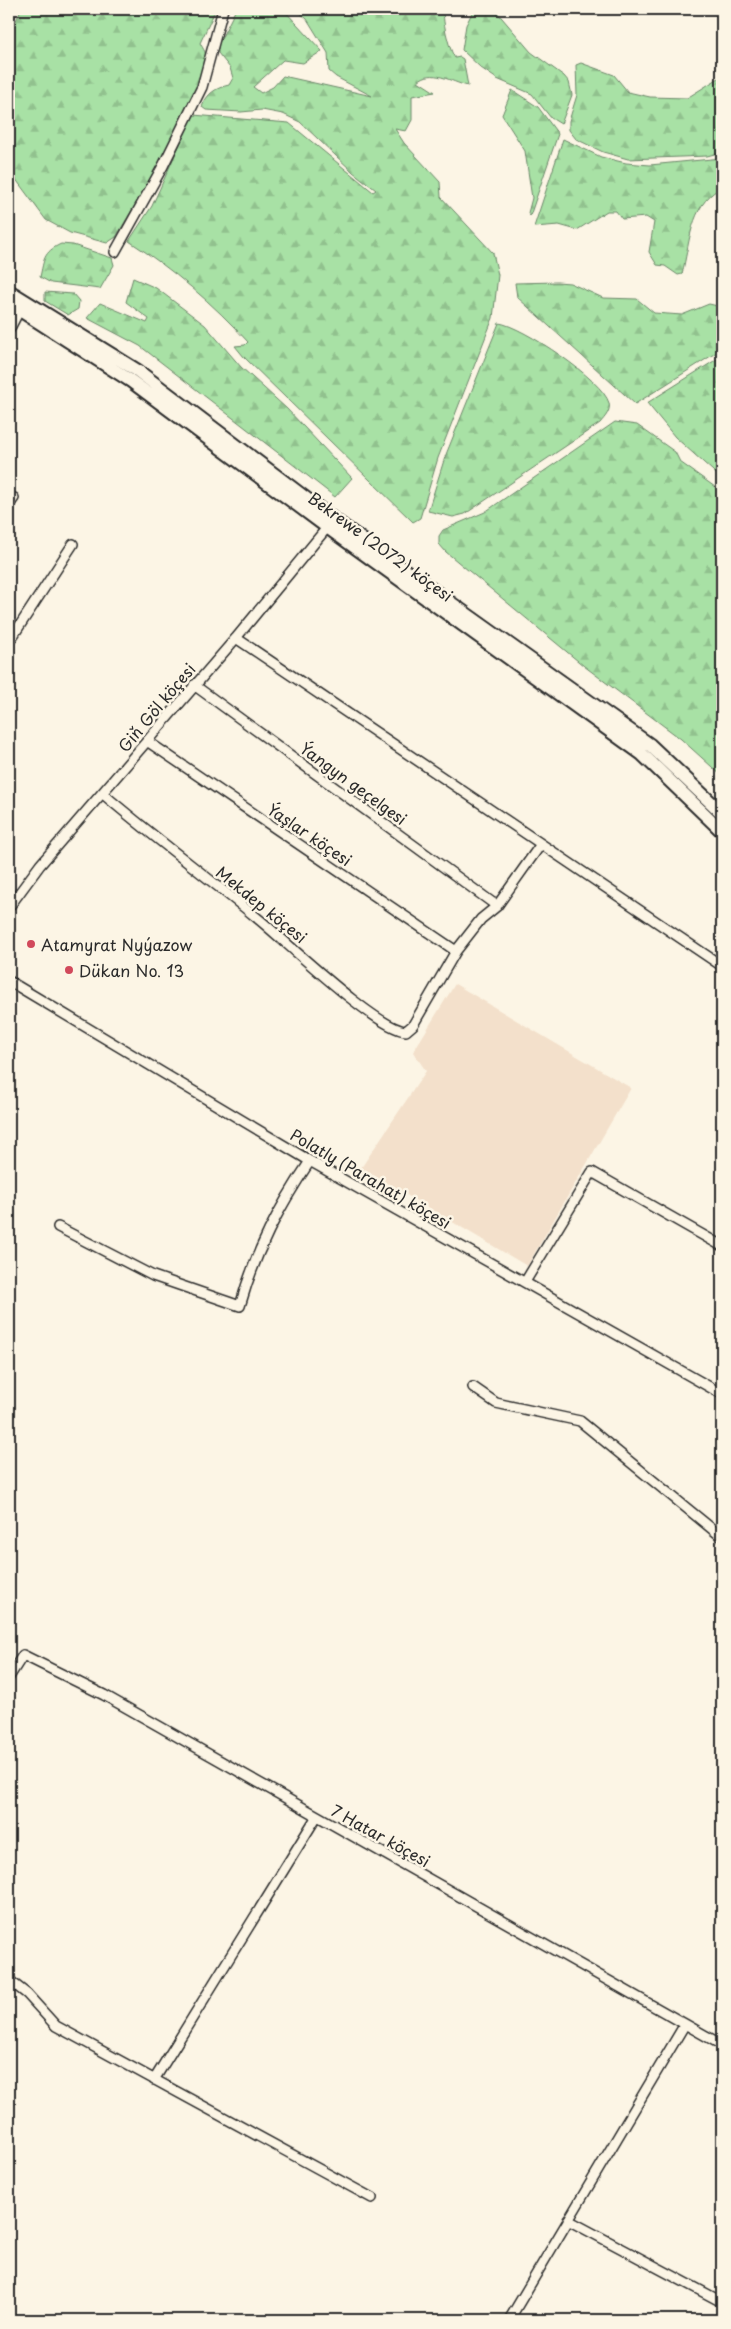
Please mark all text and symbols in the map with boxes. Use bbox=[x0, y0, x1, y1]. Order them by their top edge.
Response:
street label: Bekrewe (2072) köçesi bbox=[304, 485, 458, 607]
street label: Giň Göl köçesi bbox=[112, 657, 200, 757]
street label: Ýangyn geçelgesi bbox=[296, 736, 412, 830]
street label: Ýaşlar köçesi bbox=[263, 797, 357, 871]
street label: Mekdep köçesi bbox=[211, 860, 313, 948]
place label: Atamyrat Nyýazow bbox=[41, 932, 192, 956]
marker: Atamyrat Nyýazow bbox=[25, 938, 37, 950]
place label: Dükan No. 13 bbox=[79, 958, 184, 982]
marker: Dükan No. 13 bbox=[63, 964, 75, 976]
street label: Polatly (Parahat) köçesi bbox=[286, 1122, 456, 1234]
street label: 7 Hatar köçesi bbox=[327, 1798, 435, 1872]

